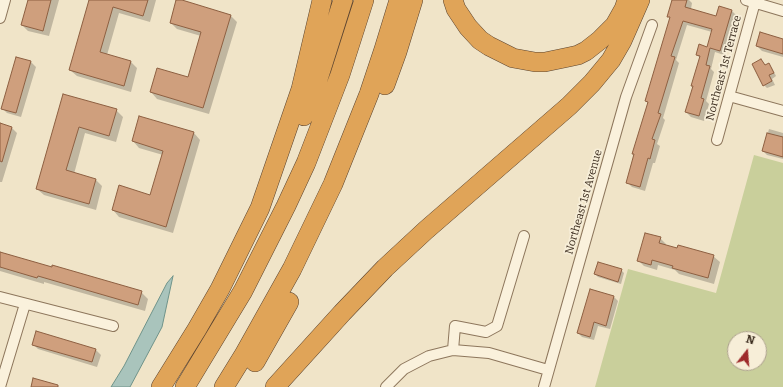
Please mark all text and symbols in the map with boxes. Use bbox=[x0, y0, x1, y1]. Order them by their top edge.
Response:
street label: Northeast 1st Terrace bbox=[704, 14, 744, 122]
street label: Northeast 1st Avenue bbox=[563, 148, 605, 256]
north arrow bbox=[727, 331, 767, 371]
text: N bbox=[744, 333, 756, 347]

